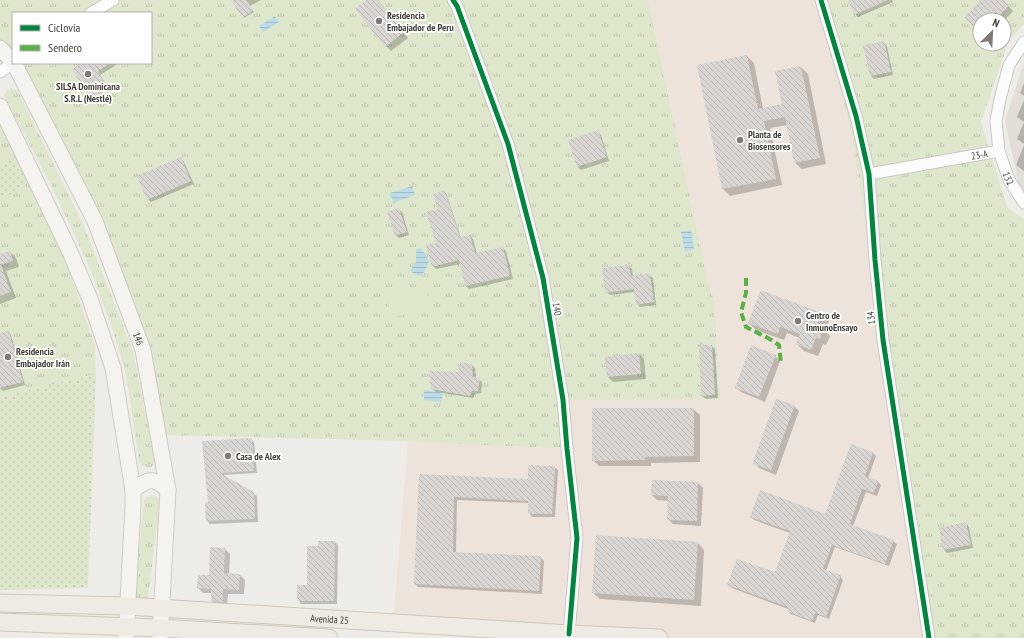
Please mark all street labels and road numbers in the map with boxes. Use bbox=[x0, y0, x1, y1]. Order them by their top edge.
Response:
street label: 23-A bbox=[970, 147, 989, 162]
street label: 132 bbox=[1000, 170, 1017, 188]
street label: 140 bbox=[549, 301, 565, 317]
street label: 134 bbox=[864, 310, 878, 325]
street label: 146 bbox=[130, 330, 147, 348]
street label: Avenida 25 bbox=[310, 611, 349, 627]

